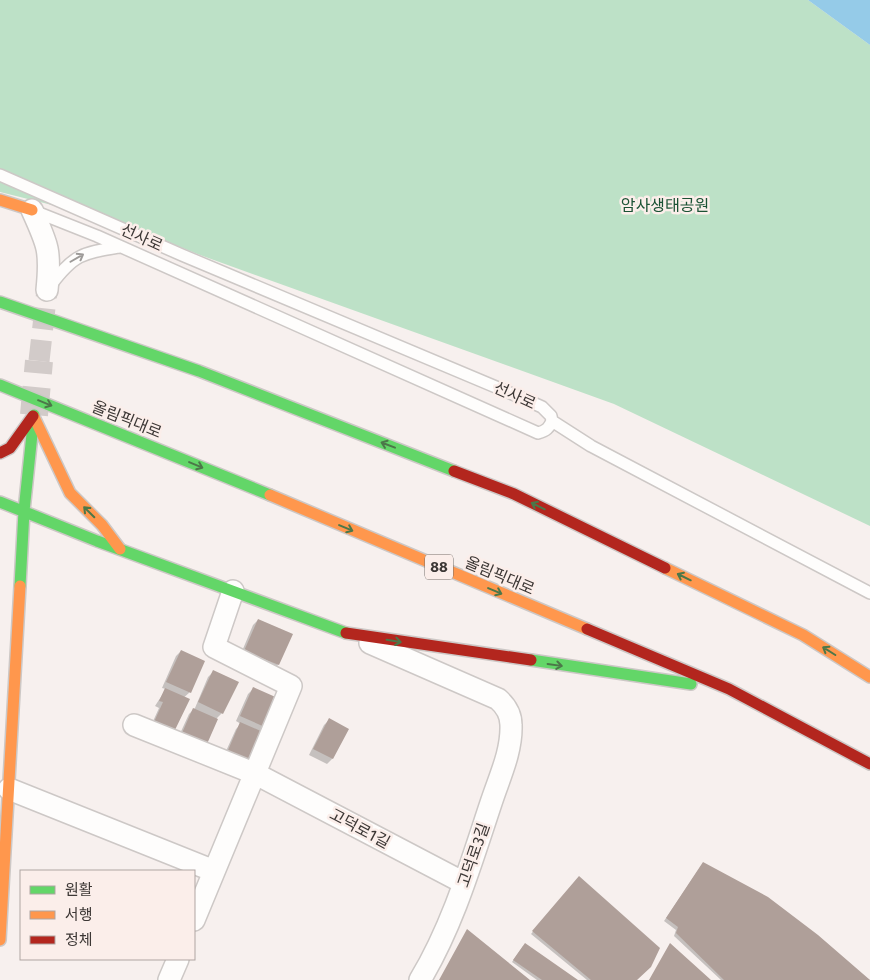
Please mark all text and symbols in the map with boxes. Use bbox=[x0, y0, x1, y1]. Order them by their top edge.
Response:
park label: 암사생태공원 bbox=[621, 196, 709, 215]
street label: 선사로 bbox=[118, 220, 166, 255]
one-way arrow bbox=[69, 253, 83, 263]
street label: 선사로 bbox=[491, 378, 539, 413]
street label: 올림픽대로 bbox=[89, 397, 165, 442]
one-way arrow bbox=[37, 399, 52, 408]
one-way arrow bbox=[380, 440, 396, 449]
one-way arrow bbox=[188, 460, 203, 470]
one-way arrow bbox=[531, 501, 546, 510]
one-way arrow bbox=[83, 506, 95, 518]
one-way arrow bbox=[338, 524, 353, 533]
street label: 올림픽대로 bbox=[462, 552, 538, 599]
road number: 88 bbox=[425, 554, 453, 580]
one-way arrow bbox=[677, 572, 692, 581]
one-way arrow bbox=[487, 586, 502, 596]
one-way arrow bbox=[386, 636, 402, 646]
one-way arrow bbox=[822, 646, 836, 656]
one-way arrow bbox=[547, 660, 563, 670]
street label: 고덕로1길 bbox=[326, 805, 393, 852]
street label: 고덕로3길 bbox=[454, 820, 493, 890]
legend bbox=[20, 870, 195, 960]
text: 원활 bbox=[65, 881, 93, 899]
text: 서행 bbox=[65, 906, 93, 924]
text: 정체 bbox=[65, 931, 93, 949]

